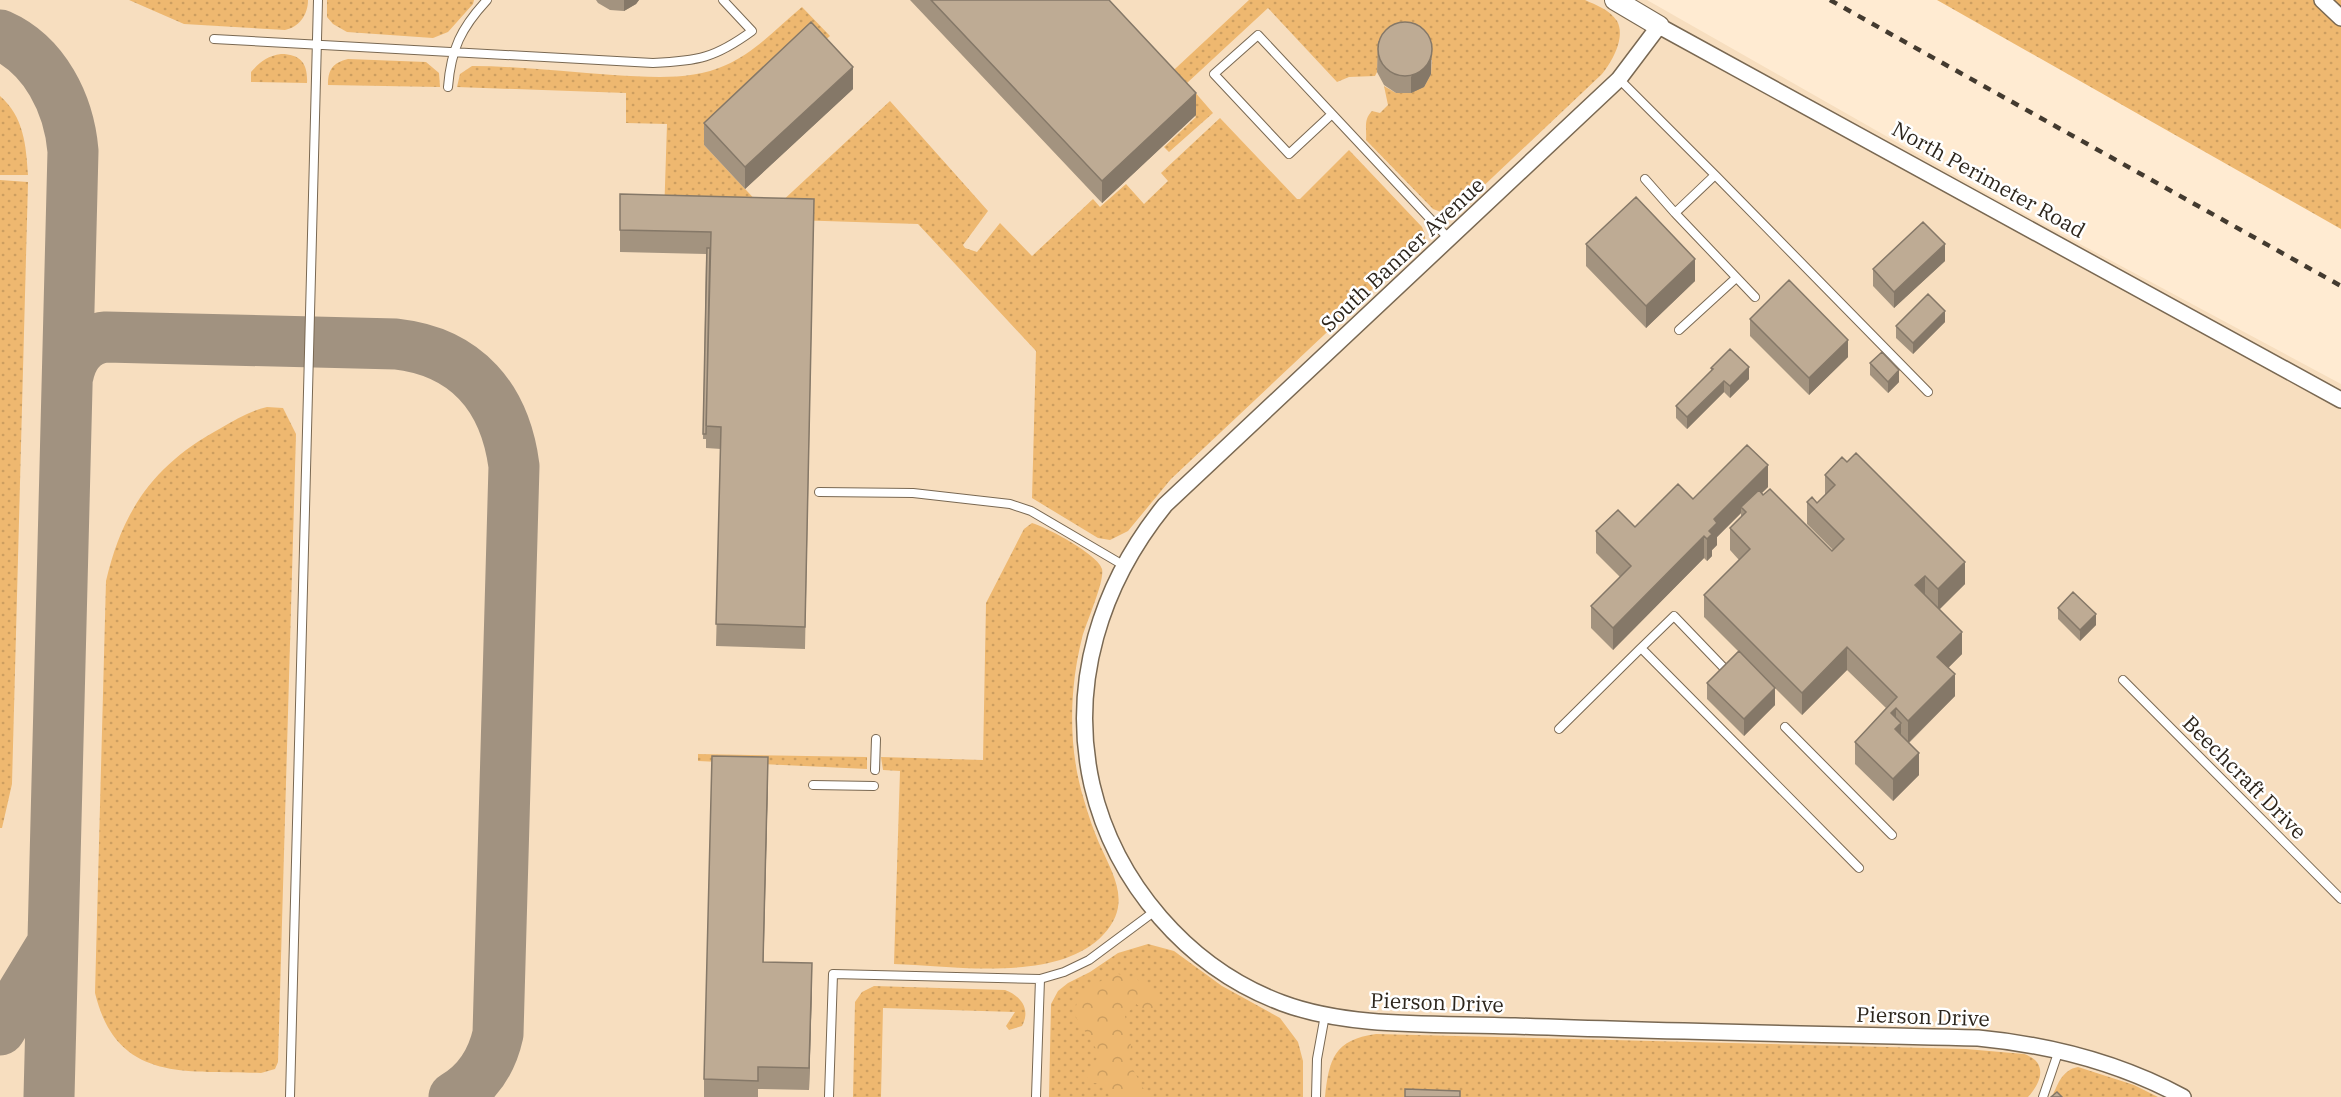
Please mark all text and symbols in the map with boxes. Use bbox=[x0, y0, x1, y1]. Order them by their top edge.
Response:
street label: North Perimeter Road bbox=[1887, 114, 2091, 244]
street label: South Banner Avenue bbox=[1314, 171, 1490, 337]
street label: Beechcraft Drive bbox=[2177, 709, 2313, 845]
street label: Pierson Drive bbox=[1370, 986, 1504, 1018]
street label: Pierson Drive bbox=[1856, 1000, 1990, 1032]

